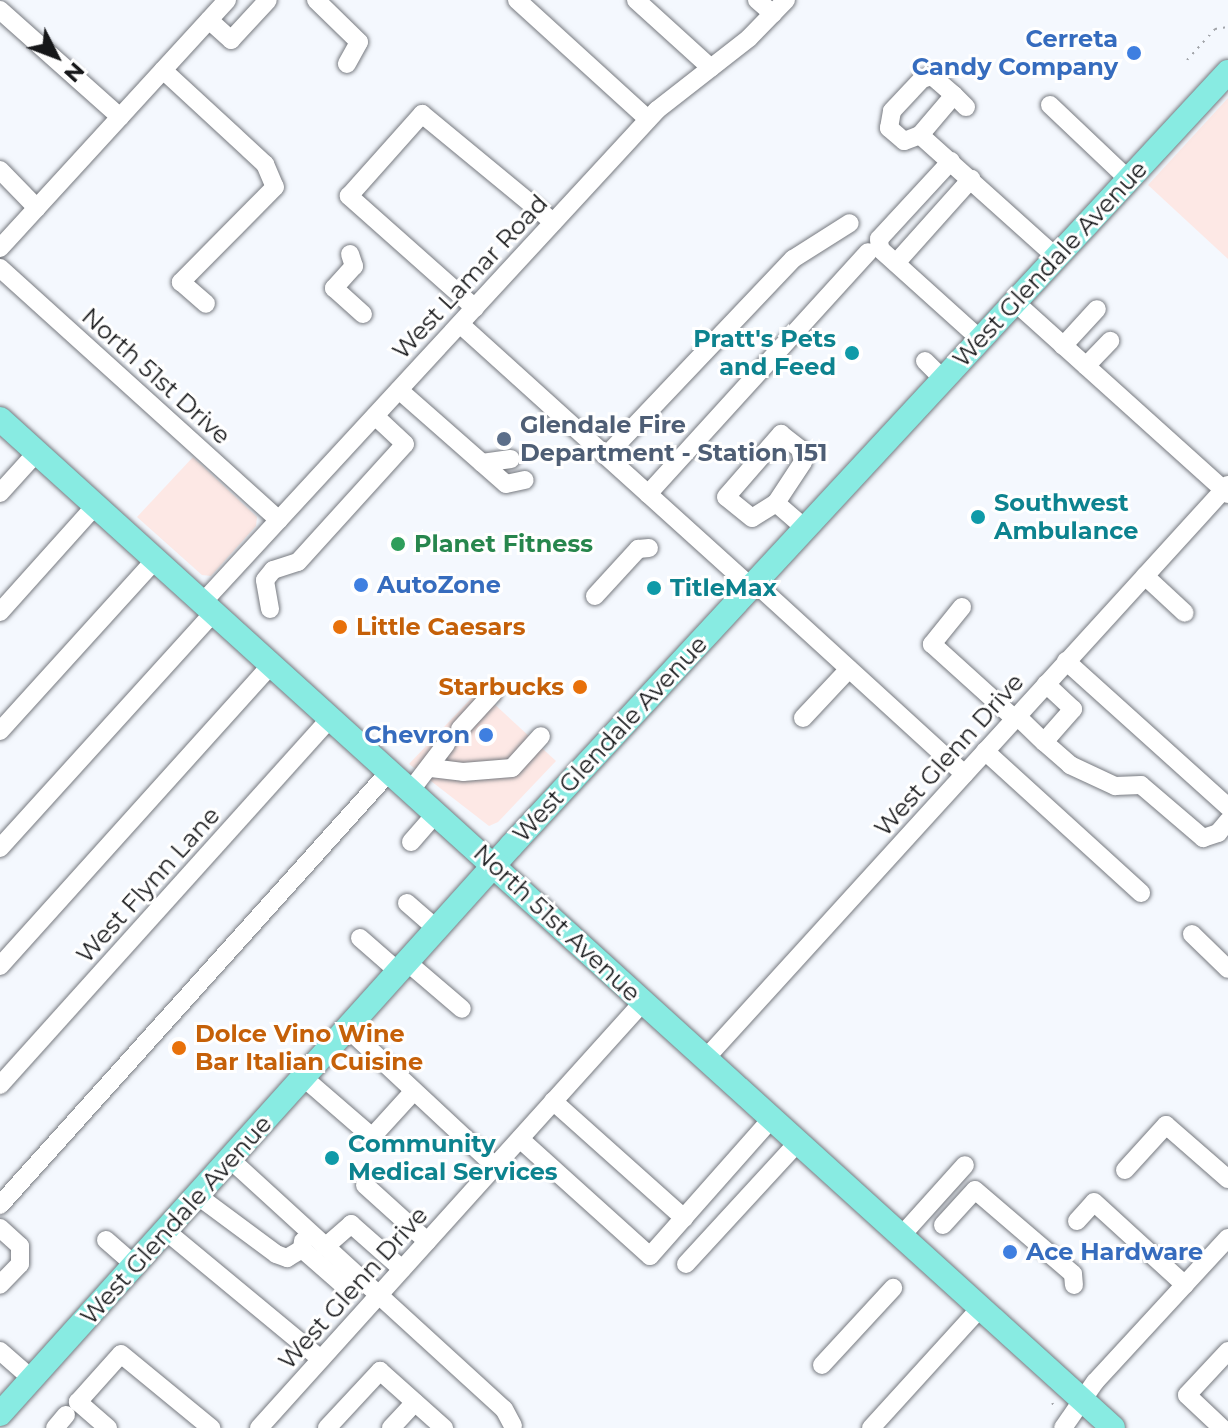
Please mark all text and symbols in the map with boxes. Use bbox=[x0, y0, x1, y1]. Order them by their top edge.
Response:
north arrow bbox=[16, 16, 96, 96]
place label: Cerreta Candy Company bbox=[912, 25, 1118, 81]
marker: Cerreta Candy Company bbox=[1125, 44, 1143, 62]
text: N bbox=[58, 57, 90, 88]
street label: West Glendale Avenue bbox=[947, 155, 1153, 373]
street label: West Lamar Road bbox=[386, 189, 554, 365]
street label: North 51st Drive bbox=[76, 302, 236, 450]
place label: Pratt's Pets and Feed bbox=[693, 325, 836, 381]
marker: Pratt's Pets and Feed bbox=[843, 344, 861, 362]
place label: Glendale Fire Department - Station 151 bbox=[520, 411, 828, 467]
marker: Glendale Fire Department - Station 151 bbox=[495, 430, 513, 448]
place label: Southwest Ambulance bbox=[994, 489, 1138, 545]
marker: Southwest Ambulance bbox=[969, 508, 987, 526]
place label: Planet Fitness bbox=[414, 530, 593, 558]
marker: Planet Fitness bbox=[389, 535, 407, 553]
place label: AutoZone bbox=[377, 571, 501, 599]
place label: TitleMax bbox=[670, 574, 777, 602]
marker: AutoZone bbox=[352, 576, 370, 594]
marker: TitleMax bbox=[645, 579, 663, 597]
place label: Little Caesars bbox=[356, 613, 525, 641]
marker: Little Caesars bbox=[331, 618, 349, 636]
street label: West Glendale Avenue bbox=[507, 630, 713, 848]
street label: West Glenn Drive bbox=[868, 668, 1030, 842]
place label: Starbucks bbox=[438, 673, 564, 701]
marker: Starbucks bbox=[571, 678, 589, 696]
place label: Chevron bbox=[364, 721, 470, 749]
marker: Chevron bbox=[477, 726, 495, 744]
street label: West Flynn Lane bbox=[70, 801, 226, 969]
street label: North 51st Avenue bbox=[468, 838, 646, 1008]
place label: Dolce Vino Wine Bar Italian Cuisine bbox=[195, 1020, 423, 1076]
marker: Dolce Vino Wine Bar Italian Cuisine bbox=[170, 1039, 188, 1057]
street label: West Glendale Avenue bbox=[74, 1109, 278, 1331]
place label: Community Medical Services bbox=[348, 1130, 558, 1186]
marker: Community Medical Services bbox=[323, 1149, 341, 1167]
street label: West Glenn Drive bbox=[272, 1201, 434, 1375]
place label: Ace Hardware bbox=[1026, 1238, 1203, 1266]
marker: Ace Hardware bbox=[1001, 1243, 1019, 1261]

